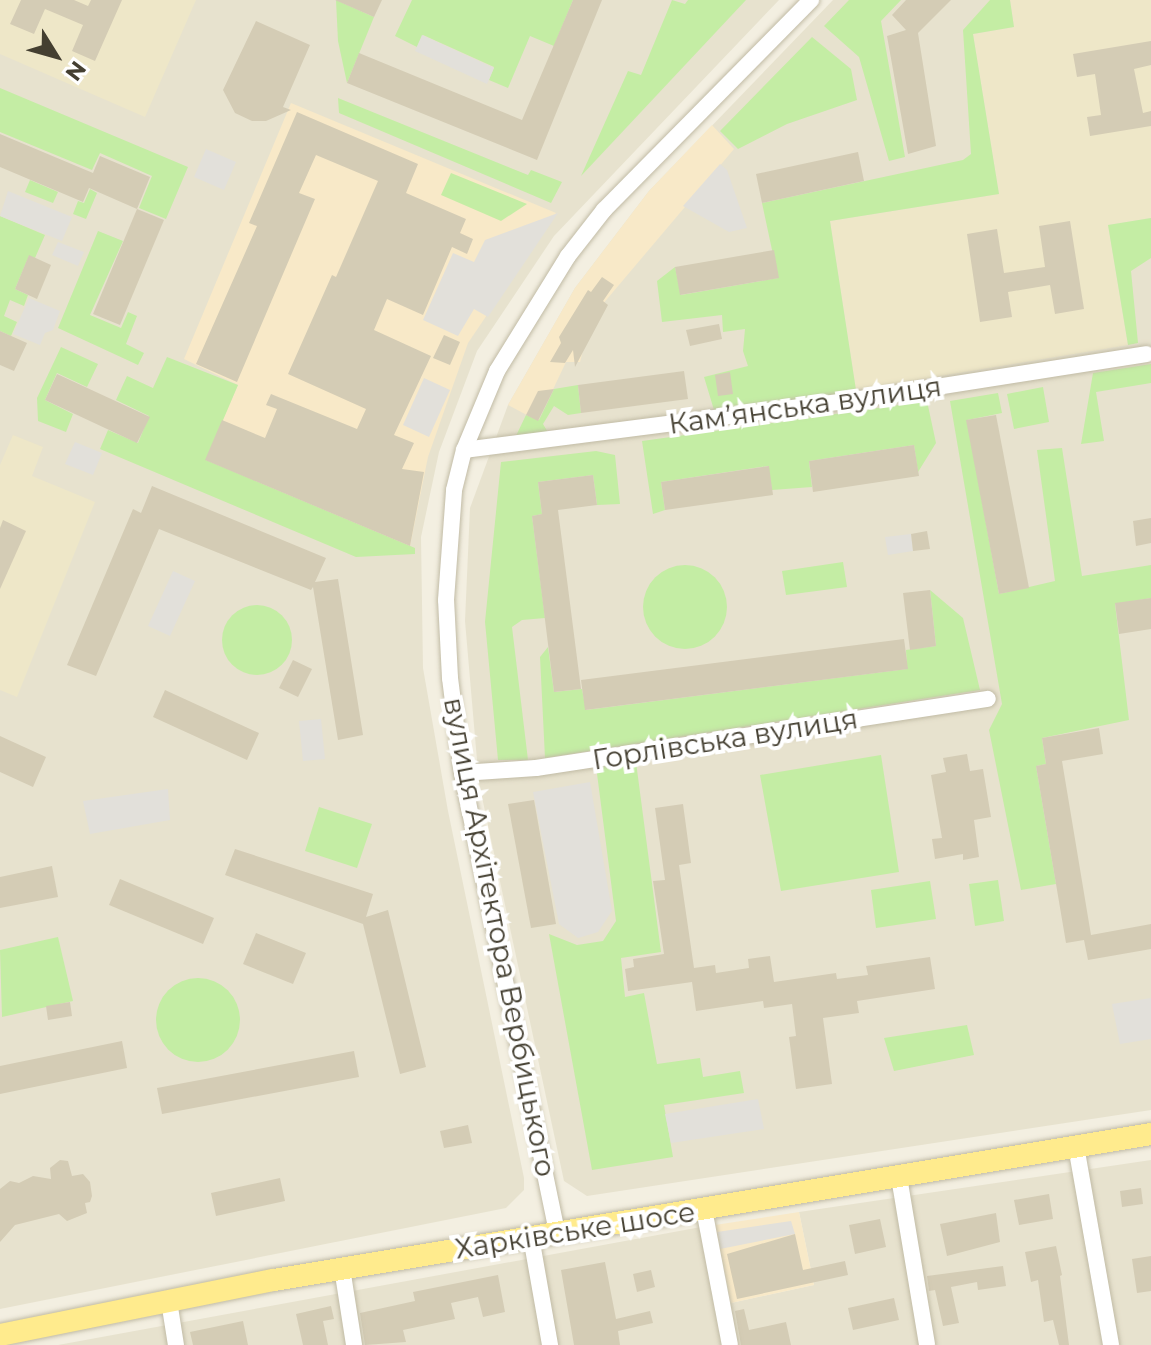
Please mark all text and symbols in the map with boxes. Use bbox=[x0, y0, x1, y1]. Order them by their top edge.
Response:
north arrow bbox=[16, 16, 96, 96]
text: N bbox=[59, 56, 92, 86]
street label: Камʼянська вулиця bbox=[666, 369, 944, 441]
street label: вулиця Архітектора Вербицького bbox=[437, 695, 563, 1179]
street label: Горлівська вулиця bbox=[590, 701, 860, 777]
street label: Харківське шосе bbox=[452, 1194, 698, 1266]

